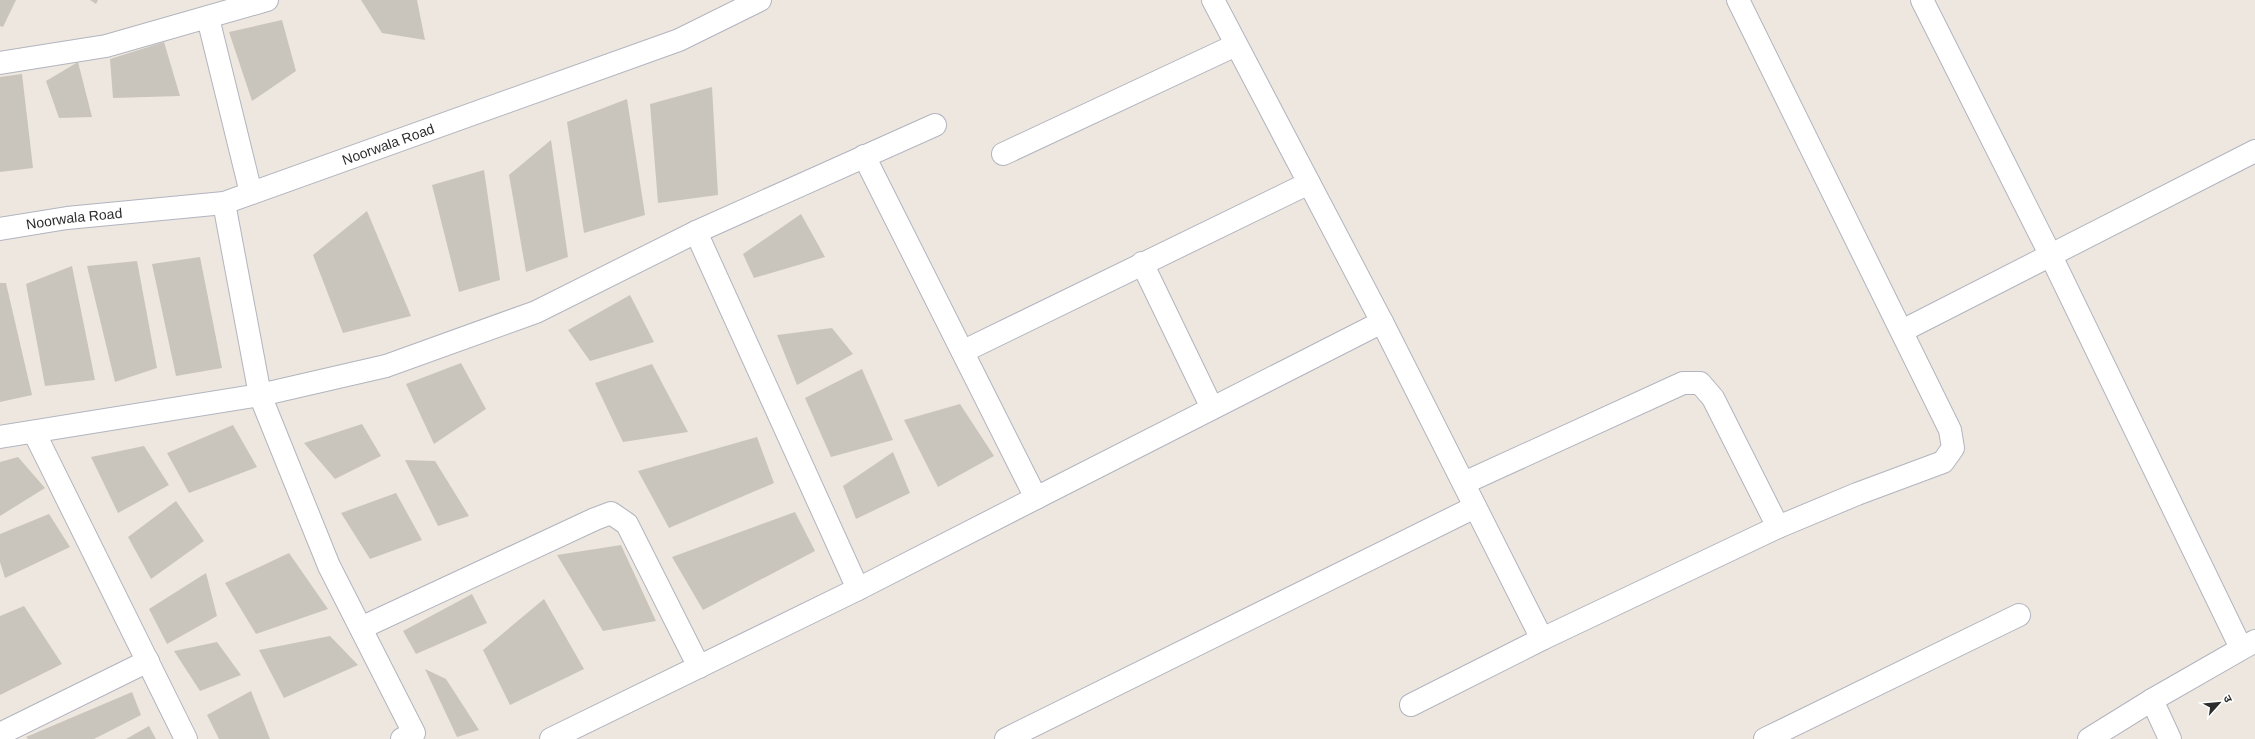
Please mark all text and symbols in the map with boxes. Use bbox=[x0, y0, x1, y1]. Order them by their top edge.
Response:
street label: Noorwala Road bbox=[340, 120, 436, 168]
street label: Noorwala Road bbox=[25, 205, 123, 233]
north arrow bbox=[2199, 683, 2239, 723]
text: उ bbox=[2221, 693, 2235, 705]

